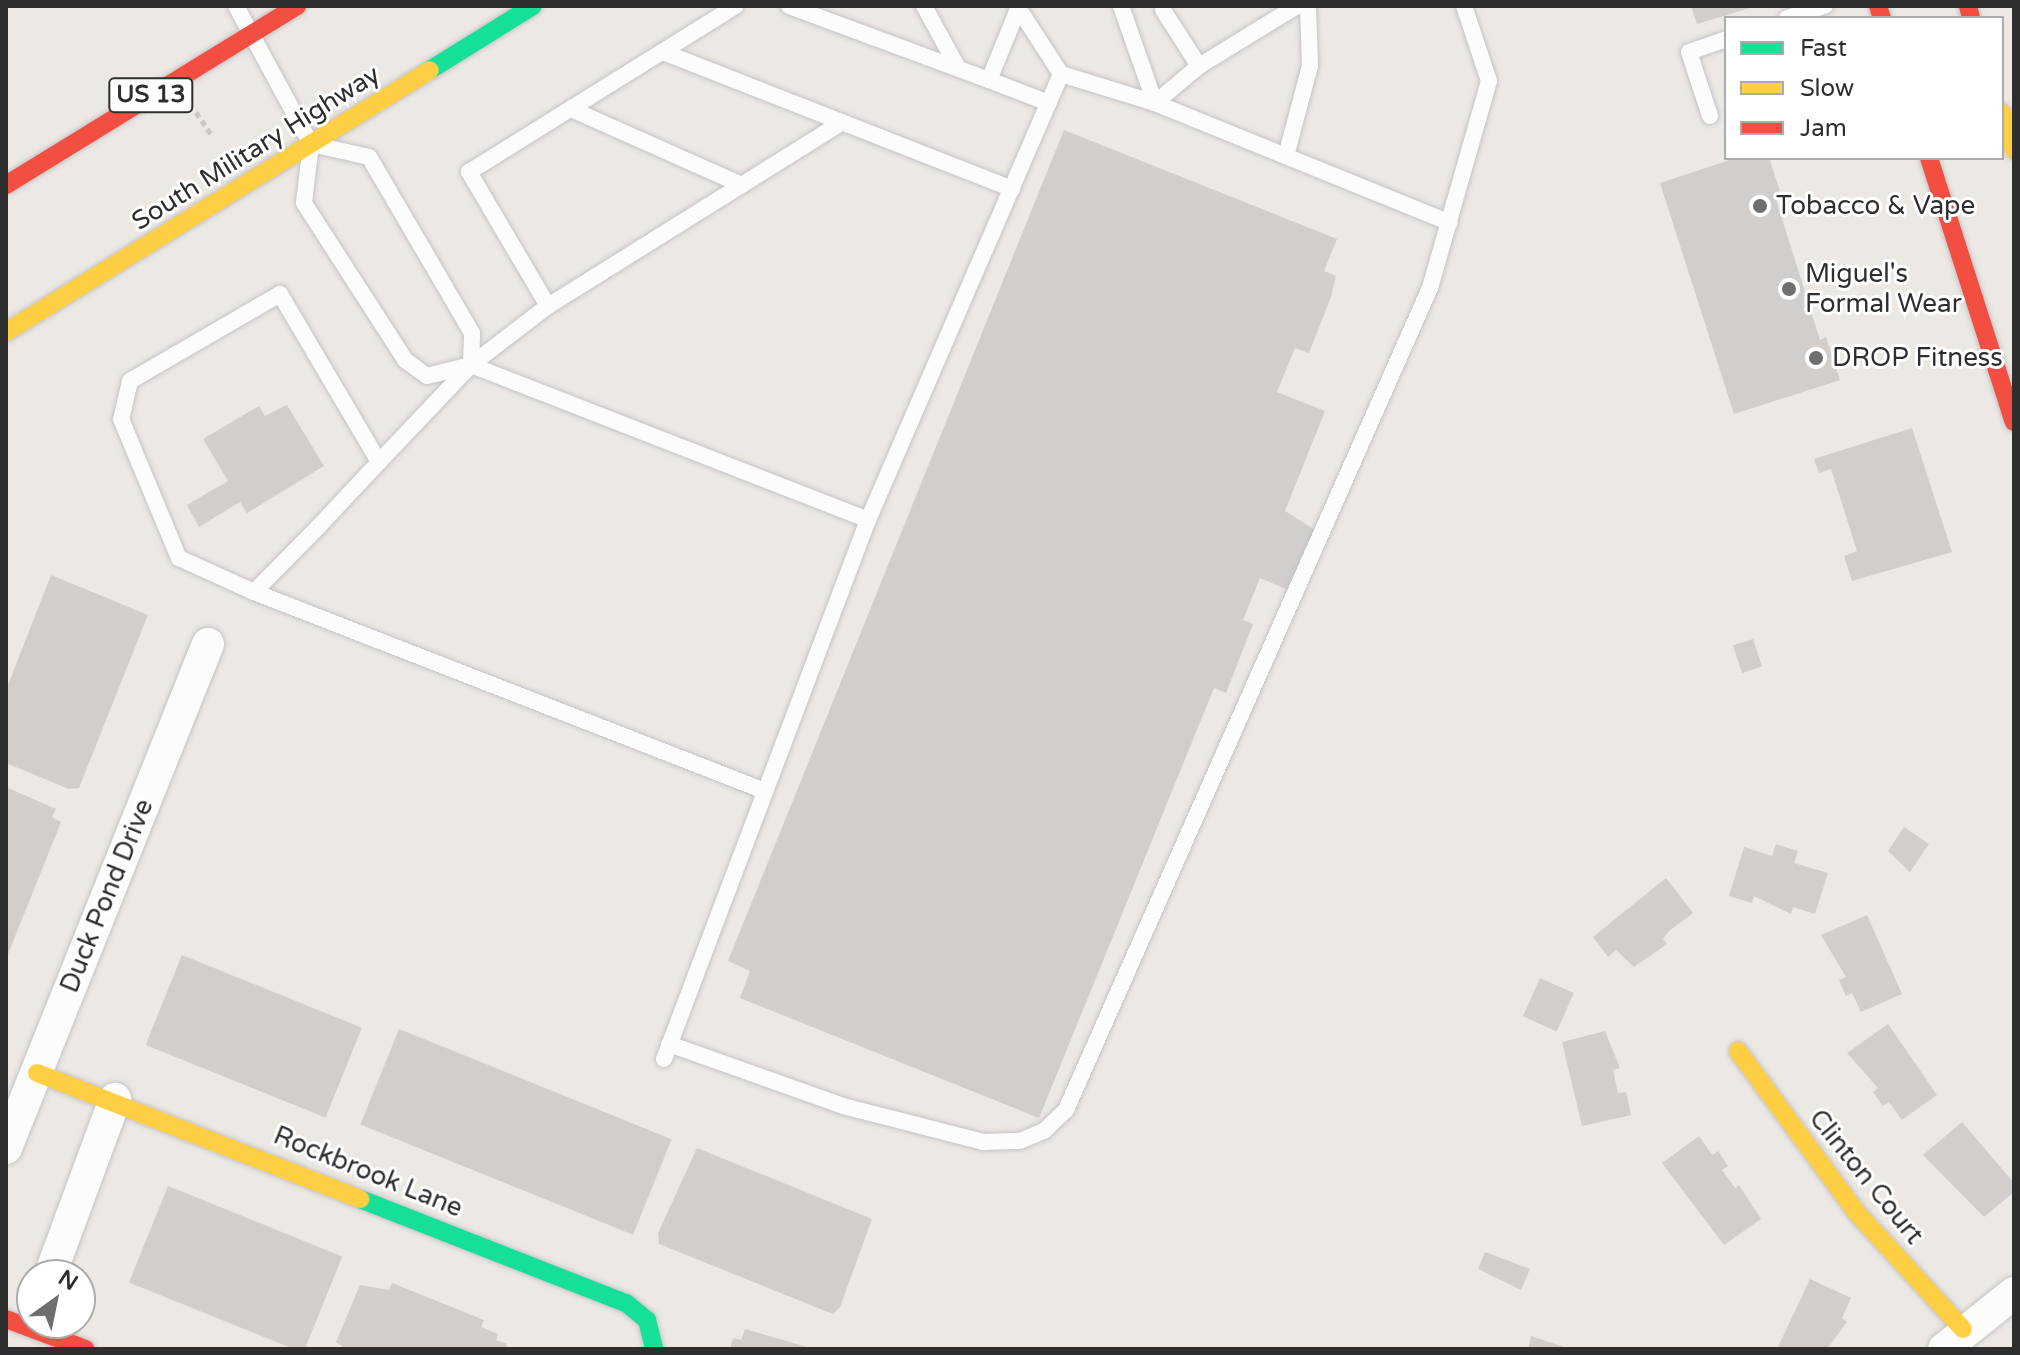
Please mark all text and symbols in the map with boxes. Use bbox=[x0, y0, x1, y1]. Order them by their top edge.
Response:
legend bbox=[1724, 16, 2004, 160]
text: Fast bbox=[1800, 34, 1847, 63]
street label: South Military Highway bbox=[126, 59, 386, 237]
text: Slow bbox=[1800, 74, 1854, 103]
road number: US 13 bbox=[107, 75, 195, 115]
text: Jam bbox=[1800, 114, 1847, 143]
place label: Tobacco & Vape bbox=[1776, 190, 1975, 222]
marker: Tobacco & Vape bbox=[1751, 197, 1769, 215]
place label: Miguel's Formal Wear bbox=[1805, 258, 1962, 320]
marker: Miguel's Formal Wear bbox=[1780, 280, 1798, 298]
place label: DROP Fitness bbox=[1832, 342, 2003, 374]
marker: DROP Fitness bbox=[1807, 349, 1825, 367]
street label: Duck Pond Drive bbox=[54, 795, 160, 997]
street label: Clinton Court bbox=[1802, 1104, 1930, 1250]
street label: Rockbrook Lane bbox=[269, 1120, 467, 1224]
north arrow bbox=[16, 1259, 96, 1339]
text: N bbox=[53, 1265, 82, 1296]

